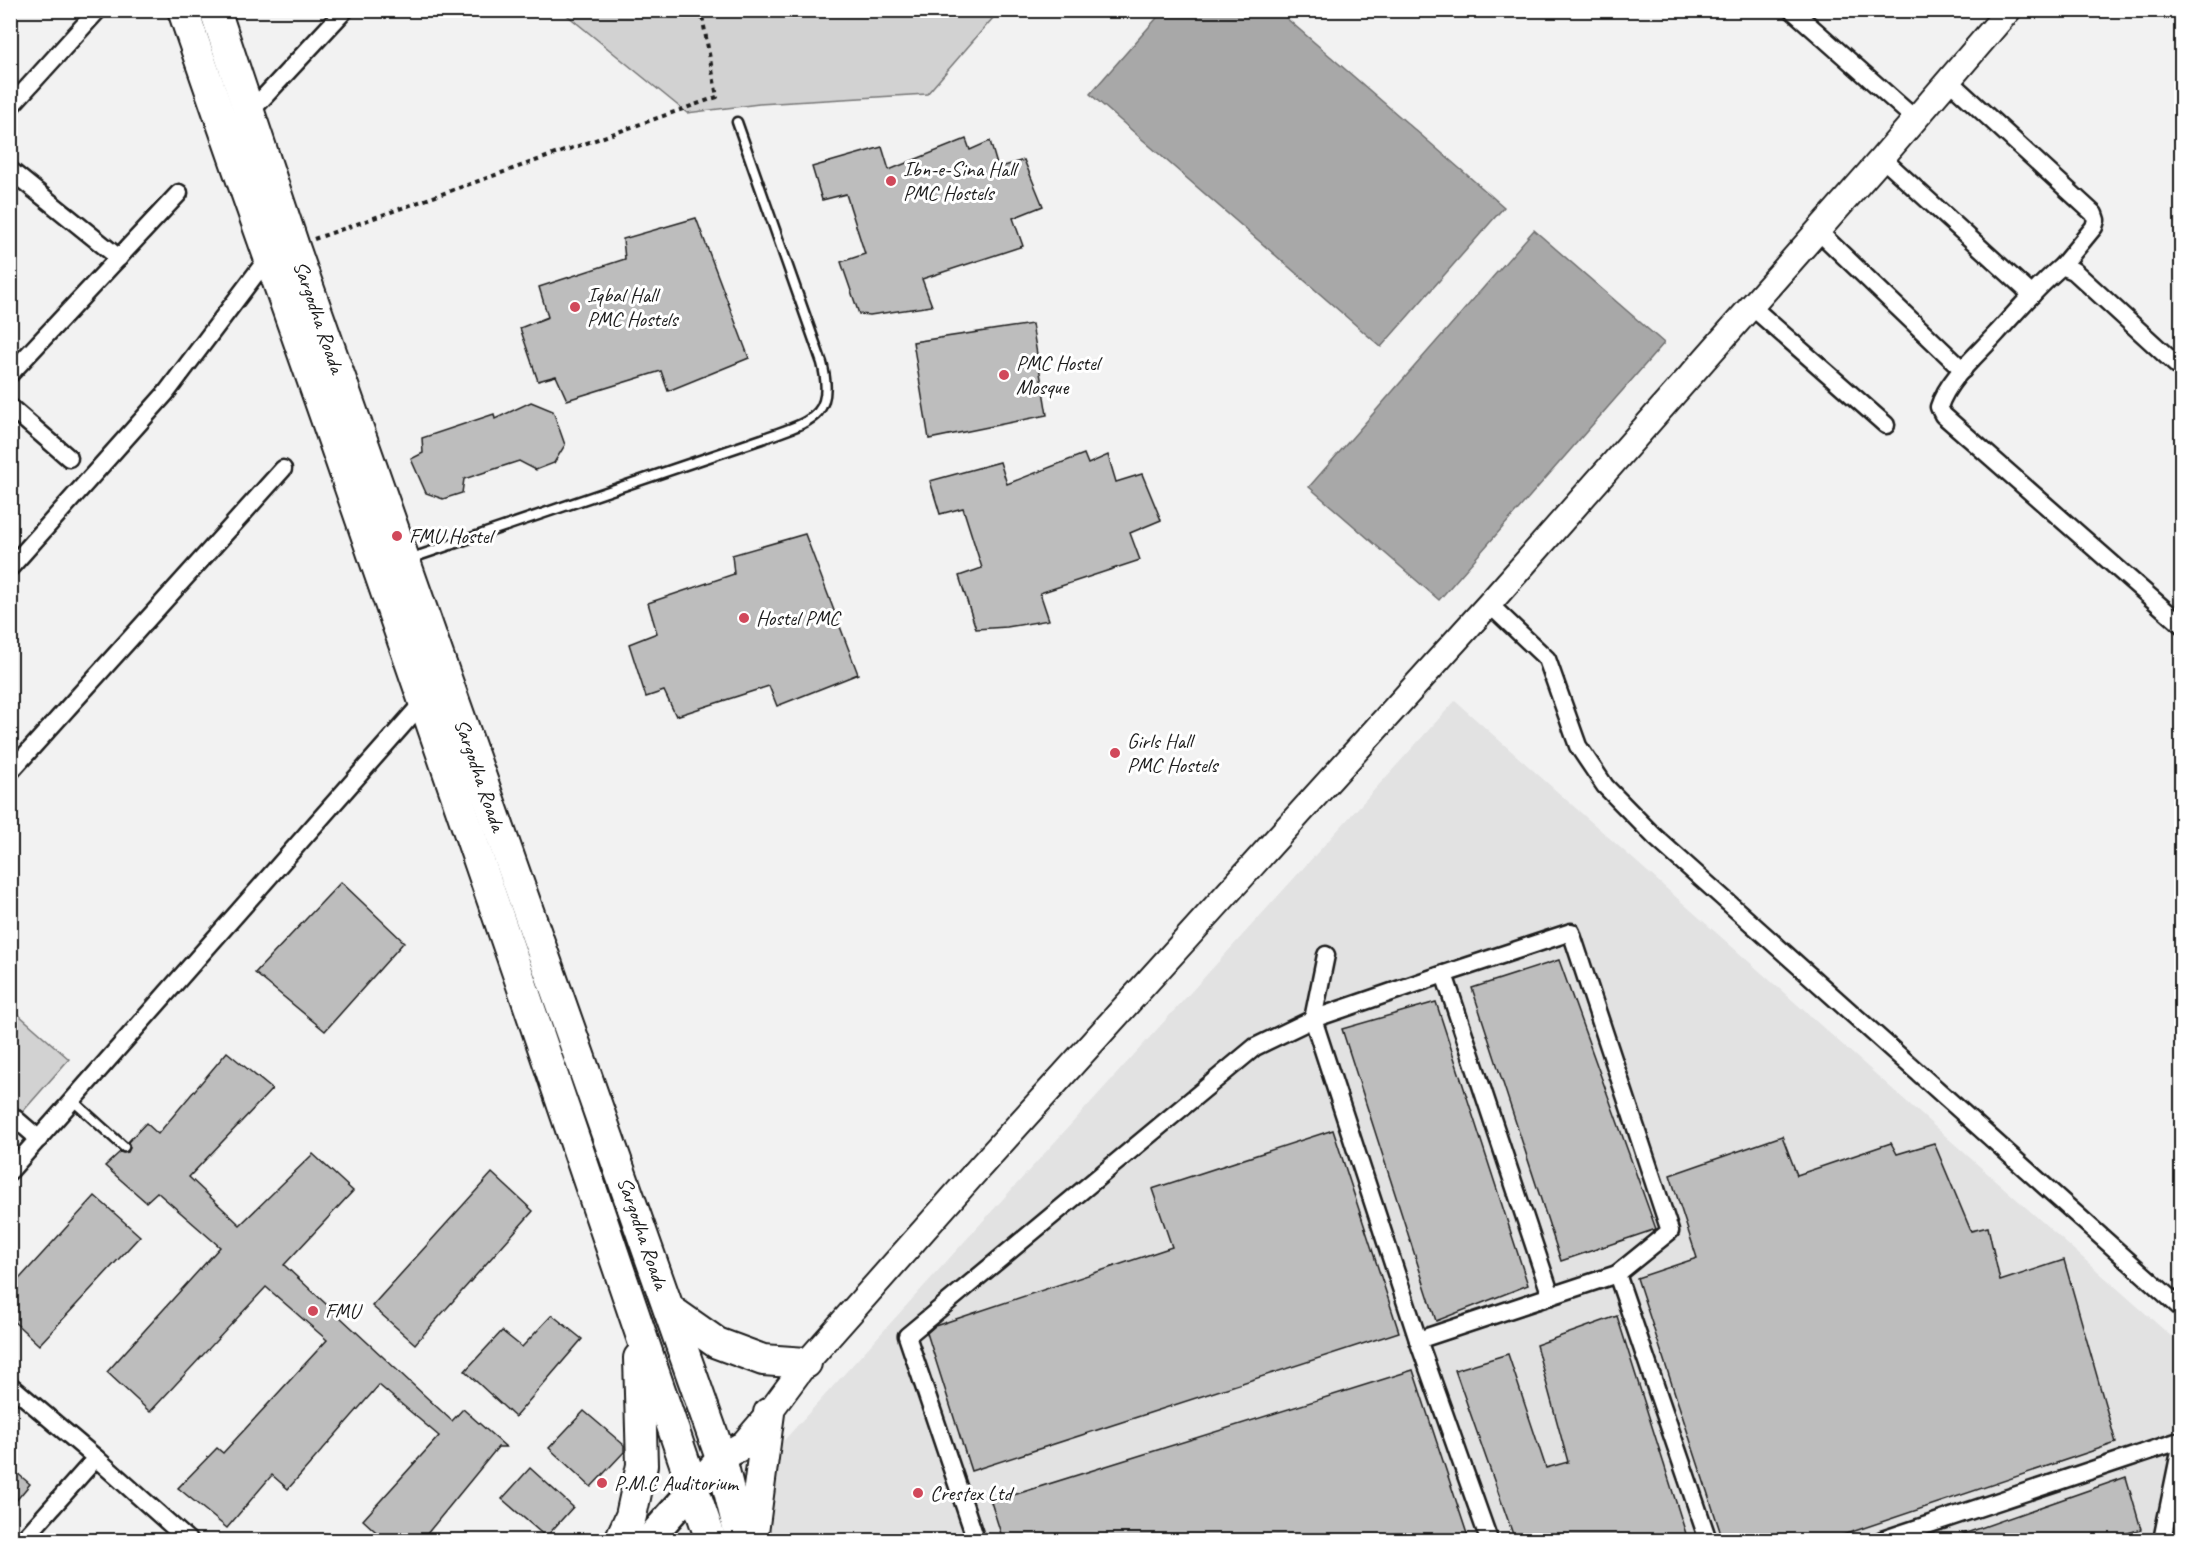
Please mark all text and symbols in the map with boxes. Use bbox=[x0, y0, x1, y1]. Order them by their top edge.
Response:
place label: Ibn-e-Sina Hall PMC Hostels bbox=[903, 156, 1019, 206]
marker: Ibn-e-Sina Hall PMC Hostels bbox=[884, 174, 898, 188]
street label: Sargodha Roada bbox=[288, 257, 351, 379]
place label: Iqbal Hall PMC Hostels bbox=[587, 282, 679, 332]
marker: Iqbal Hall PMC Hostels bbox=[568, 300, 582, 314]
place label: PMC Hostel Mosque bbox=[1016, 350, 1103, 400]
marker: PMC Hostel Mosque bbox=[997, 368, 1011, 382]
place label: FMU Hostel bbox=[409, 523, 496, 549]
marker: FMU Hostel bbox=[390, 529, 404, 543]
place label: Hostel PMC bbox=[756, 605, 842, 631]
marker: Hostel PMC bbox=[737, 611, 751, 625]
street label: Sargodha Roada bbox=[449, 715, 512, 837]
place label: Girls Hall PMC Hostels bbox=[1127, 728, 1219, 778]
marker: Girls Hall PMC Hostels bbox=[1108, 746, 1122, 760]
street label: Sargodha Roada bbox=[612, 1173, 675, 1295]
place label: FMU bbox=[325, 1298, 363, 1324]
marker: FMU bbox=[306, 1304, 320, 1318]
place label: P.M.C Auditorium bbox=[614, 1470, 740, 1496]
marker: P.M.C Auditorium bbox=[595, 1476, 609, 1490]
place label: Crestex Ltd bbox=[930, 1480, 1014, 1506]
marker: Crestex Ltd bbox=[911, 1486, 925, 1500]

